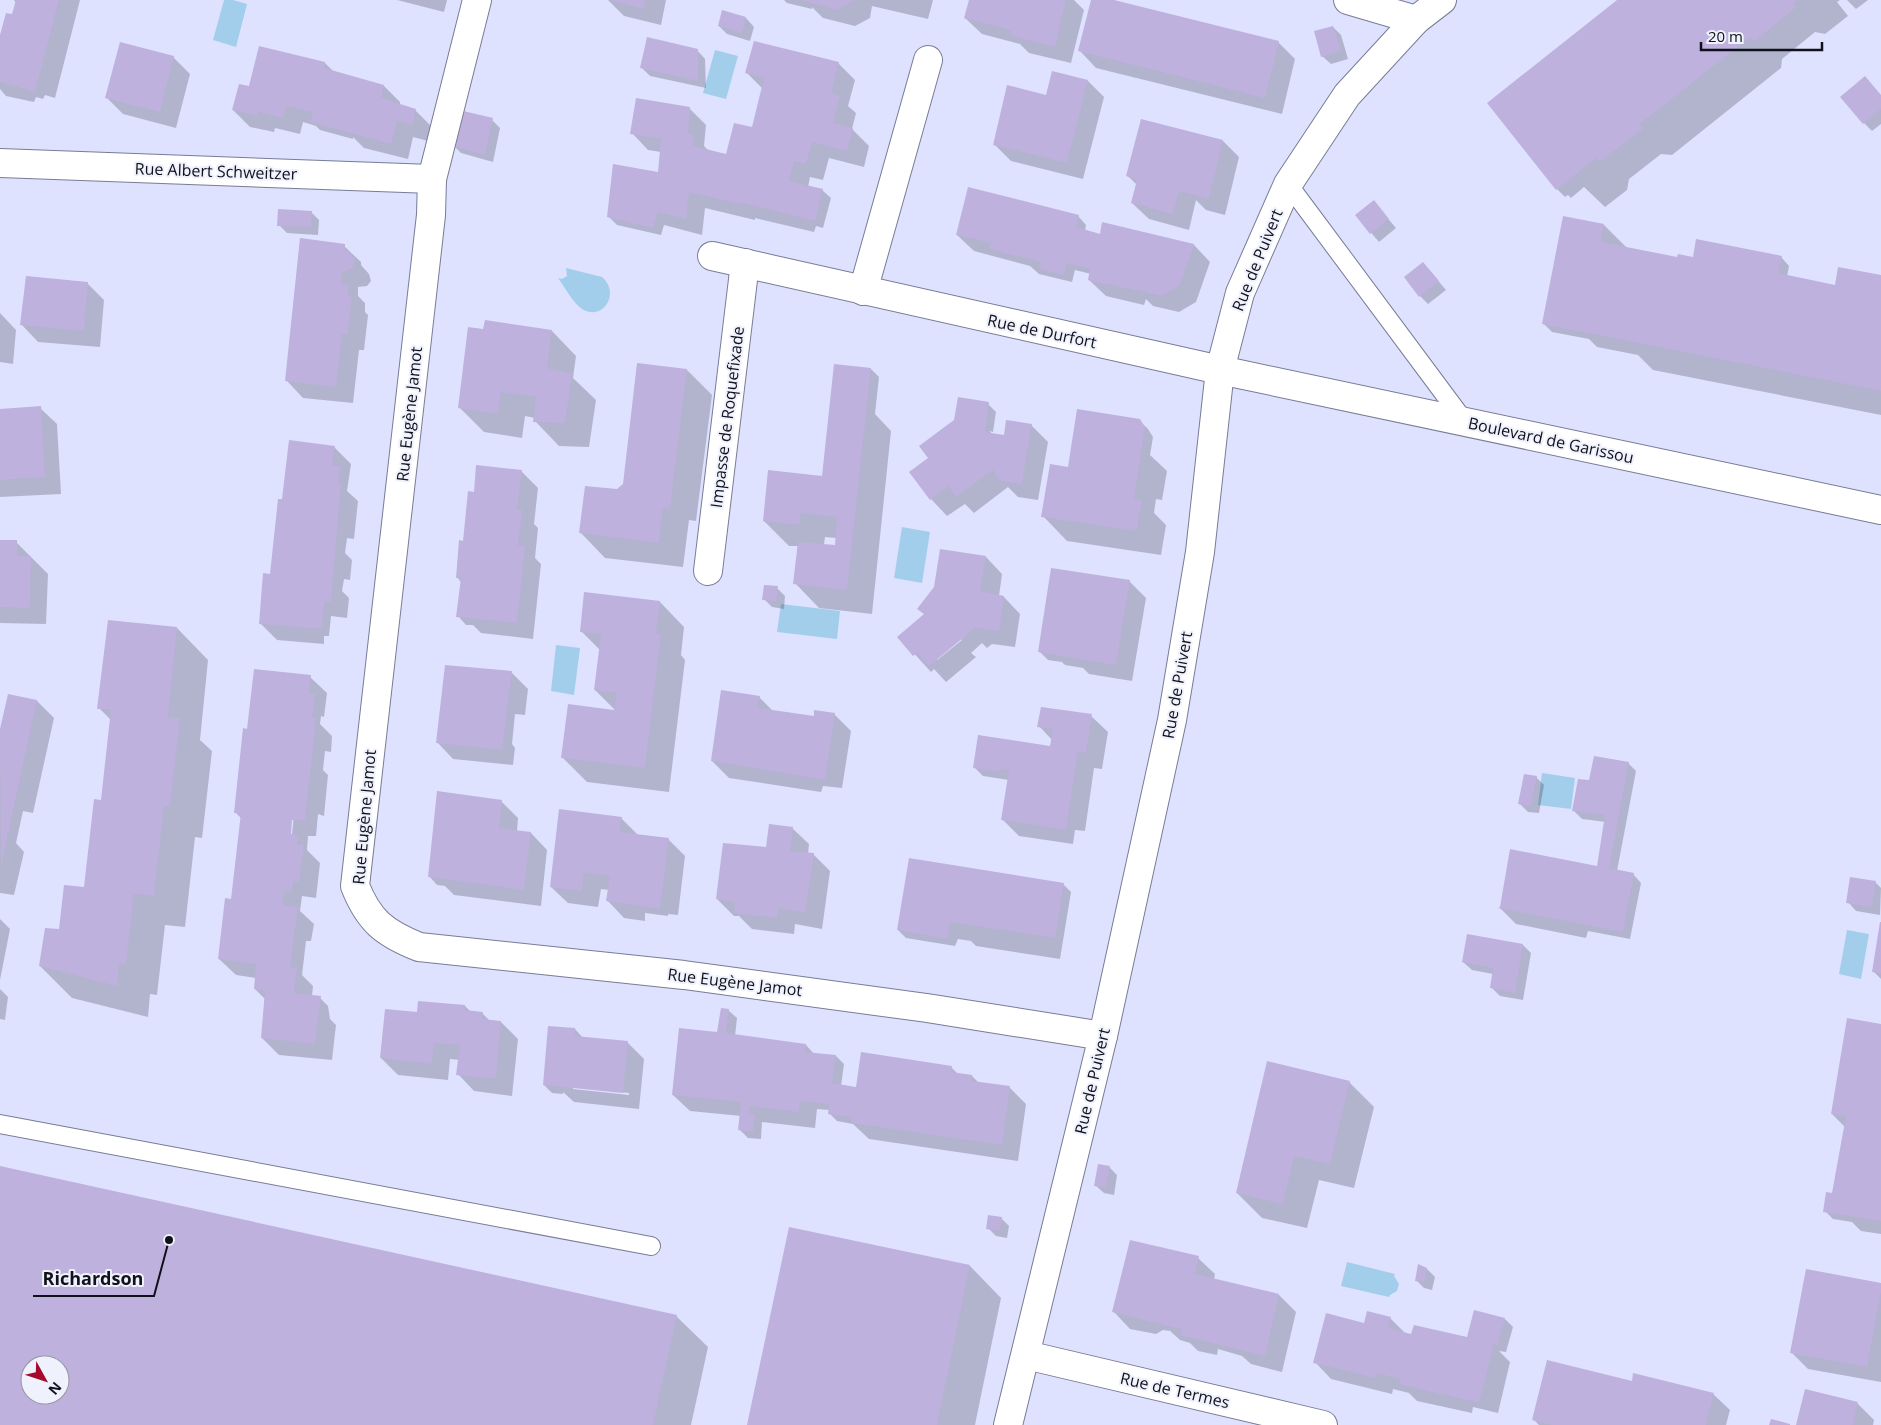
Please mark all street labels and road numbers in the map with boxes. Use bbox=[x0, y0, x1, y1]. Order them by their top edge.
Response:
street label: Rue Albert Schweitzer bbox=[134, 157, 298, 185]
street label: Rue de Puivert bbox=[1226, 205, 1288, 314]
street label: Rue de Durfort bbox=[985, 309, 1099, 353]
street label: Impasse de Roquefixade bbox=[705, 325, 749, 509]
street label: Rue Eugène Jamot bbox=[391, 345, 427, 483]
street label: Boulevard de Garissou bbox=[1466, 412, 1636, 468]
street label: Rue de Puivert bbox=[1157, 629, 1197, 740]
street label: Rue Eugène Jamot bbox=[347, 748, 381, 885]
street label: Rue Eugène Jamot bbox=[666, 963, 804, 1001]
street label: Rue de Puivert bbox=[1069, 1025, 1115, 1136]
street label: Rue de Termes bbox=[1118, 1367, 1232, 1413]

